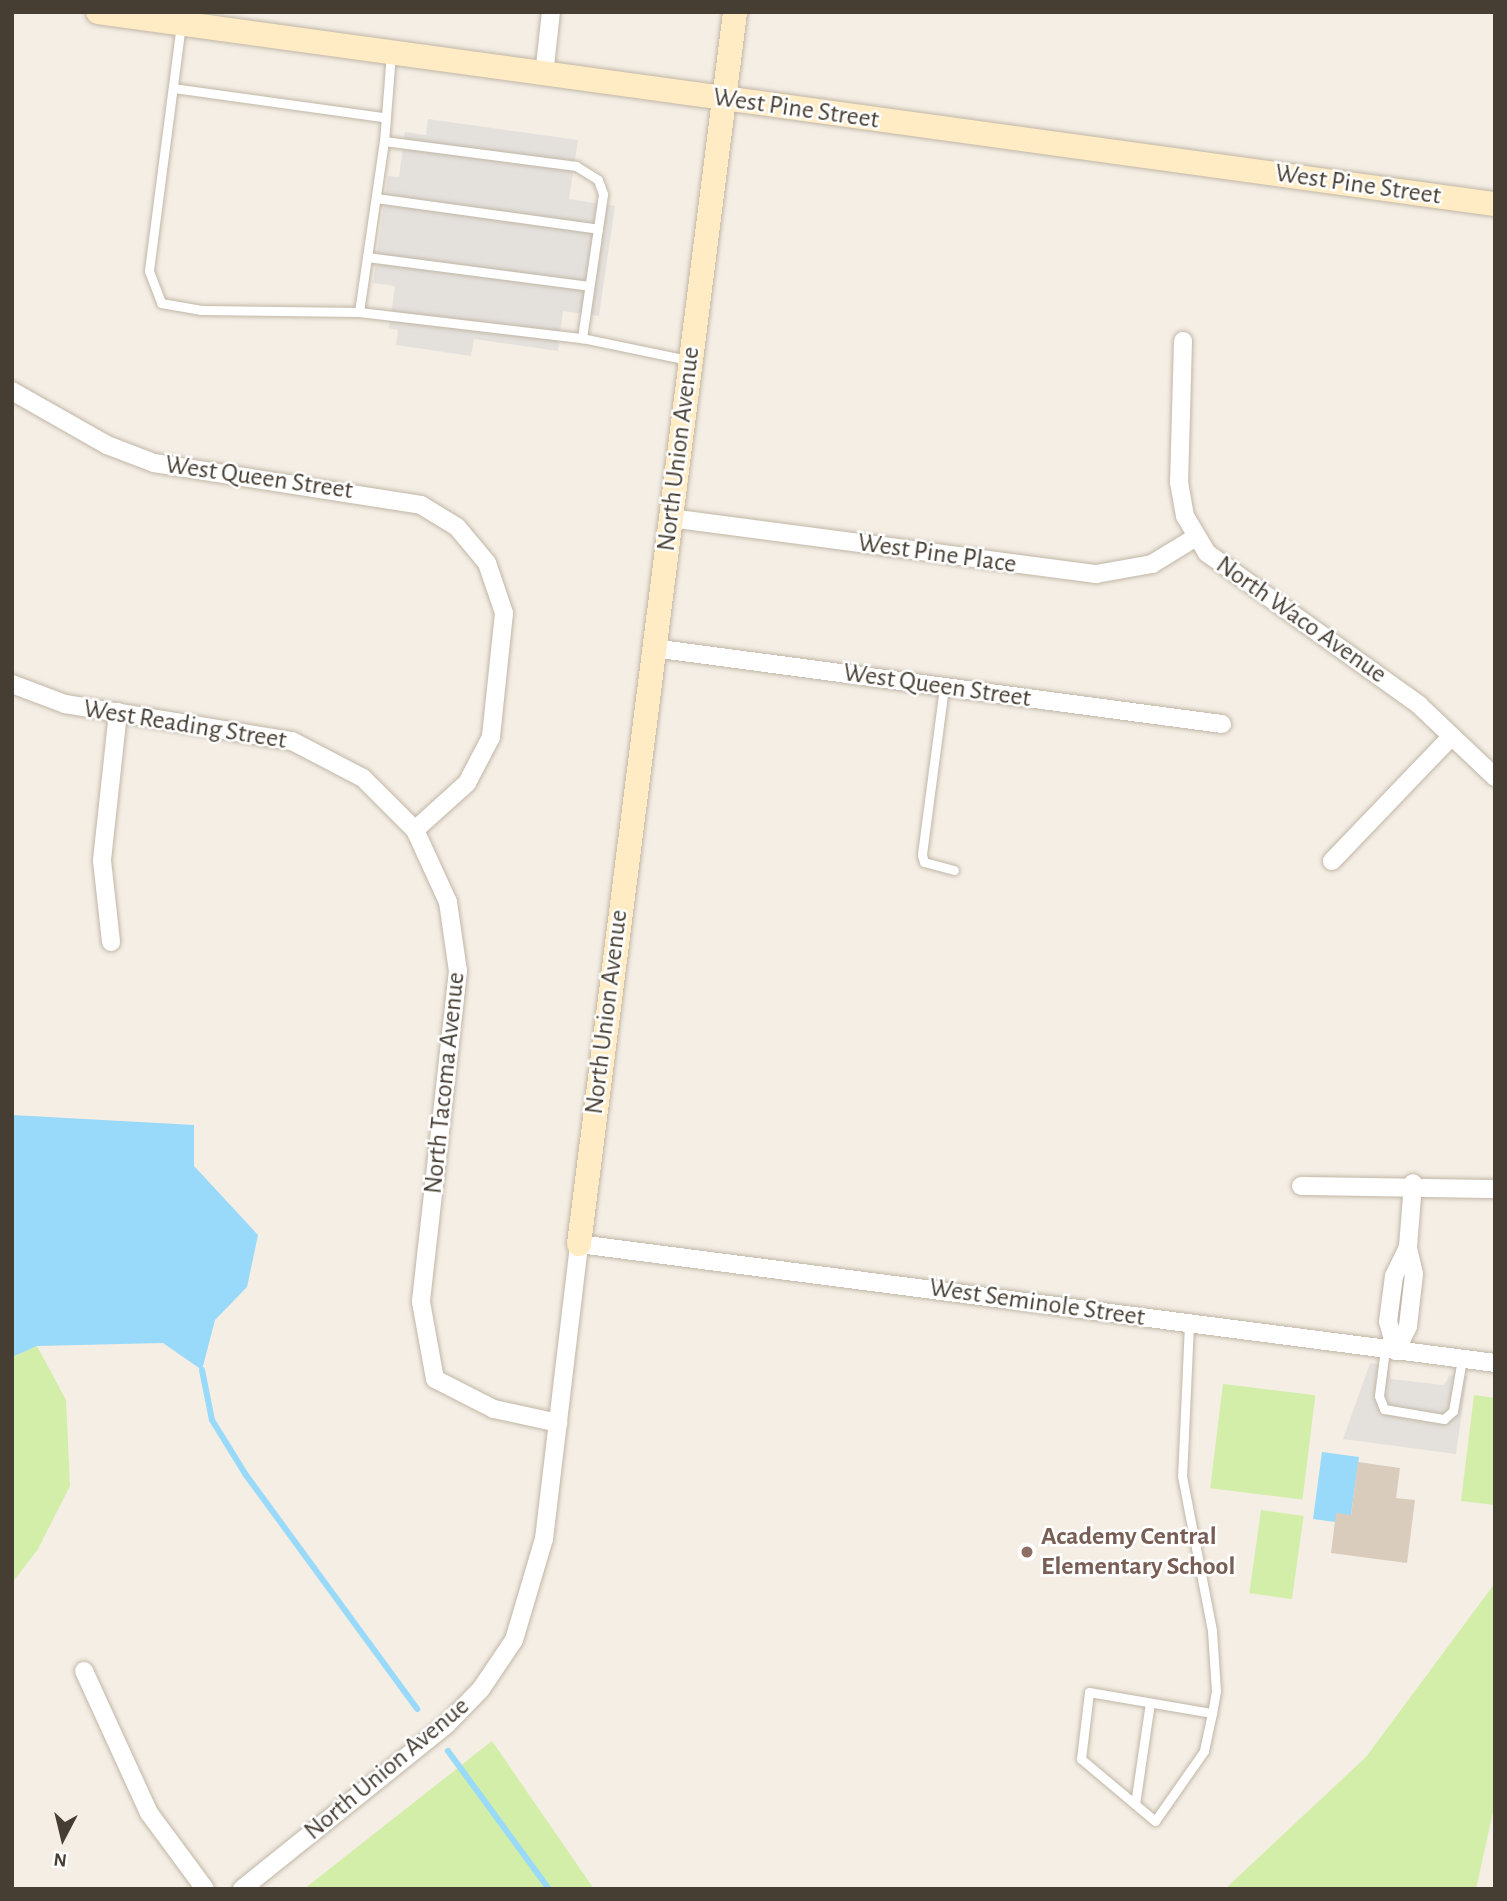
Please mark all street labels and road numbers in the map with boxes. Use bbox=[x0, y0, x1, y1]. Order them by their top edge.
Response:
street label: West Pine Street bbox=[711, 82, 881, 136]
street label: West Pine Street bbox=[1273, 158, 1443, 212]
street label: North Union Avenue bbox=[651, 345, 707, 553]
street label: West Queen Street bbox=[163, 449, 355, 507]
street label: West Pine Place bbox=[856, 527, 1018, 581]
street label: North Waco Avenue bbox=[1210, 550, 1392, 690]
street label: West Queen Street bbox=[841, 657, 1033, 715]
street label: West Reading Street bbox=[81, 694, 289, 756]
street label: North Union Avenue bbox=[579, 908, 635, 1116]
street label: North Tacoma Avenue bbox=[418, 971, 472, 1195]
street label: West Seminole Street bbox=[927, 1272, 1147, 1334]
street label: North Union Avenue bbox=[298, 1691, 476, 1847]

